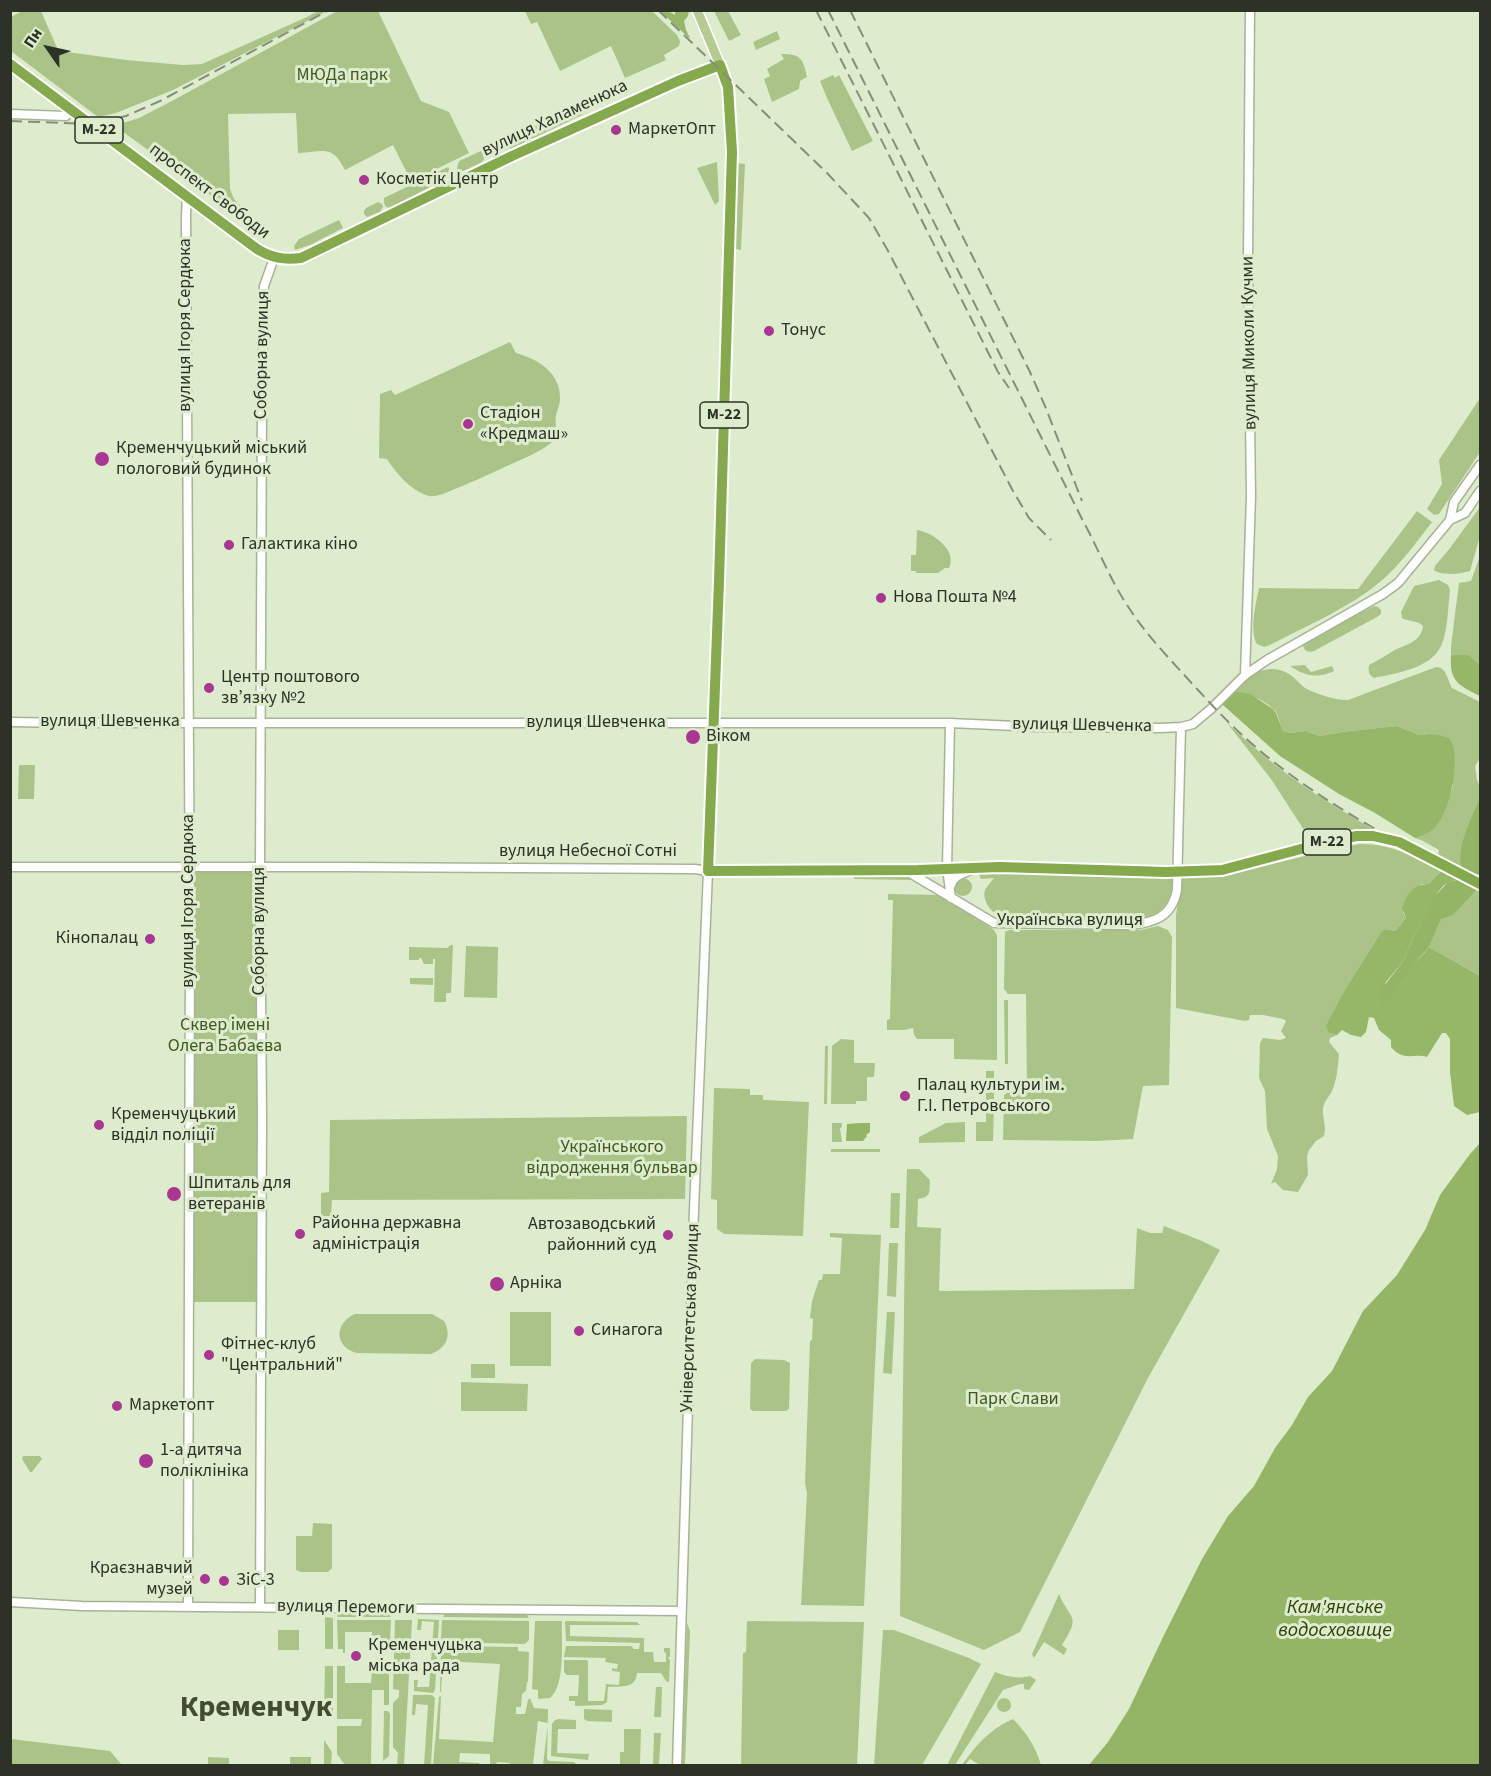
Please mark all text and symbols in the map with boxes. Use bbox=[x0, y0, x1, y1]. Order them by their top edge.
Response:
north arrow bbox=[18, 18, 78, 78]
text: Пн bbox=[18, 24, 48, 52]
park label: МЮДа парк bbox=[296, 65, 388, 87]
street label: вулиця Халаменюка bbox=[479, 76, 631, 162]
road number: М-22 bbox=[75, 117, 123, 143]
place label: МаркетОпт bbox=[628, 119, 716, 141]
marker: МаркетОпт bbox=[609, 123, 623, 137]
street label: проспект Свободи bbox=[144, 140, 274, 244]
place label: Косметік Центр bbox=[376, 169, 499, 191]
marker: Косметік Центр bbox=[357, 173, 371, 187]
street label: вулиця Ігоря Сердюка bbox=[175, 238, 197, 412]
street label: вулиця Миколи Кучми bbox=[1238, 256, 1262, 430]
street label: Соборна вулиця bbox=[251, 290, 275, 420]
place label: Тонус bbox=[781, 320, 826, 342]
marker: Тонус bbox=[762, 324, 776, 338]
road number: М-22 bbox=[700, 402, 748, 428]
place label: Стадіон «Кредмаш» bbox=[480, 403, 568, 446]
marker: Стадіон «Кредмаш» bbox=[461, 417, 475, 431]
place label: Кременчуцький міський пологовий будинок bbox=[116, 438, 307, 480]
marker: Кременчуцький міський пологовий будинок bbox=[93, 450, 111, 468]
place label: Галактика кіно bbox=[241, 534, 358, 556]
marker: Галактика кіно bbox=[222, 538, 236, 552]
place label: Нова Пошта №4 bbox=[893, 587, 1017, 609]
marker: Нова Пошта №4 bbox=[874, 591, 888, 605]
place label: Центр поштового зв’язку №2 bbox=[221, 667, 360, 710]
marker: Центр поштового зв’язку №2 bbox=[202, 681, 216, 695]
street label: вулиця Шевченка bbox=[40, 711, 180, 733]
street label: вулиця Шевченка bbox=[526, 712, 666, 734]
street label: вулиця Шевченка bbox=[1012, 714, 1152, 738]
place label: Віком bbox=[706, 726, 751, 748]
marker: Віком bbox=[684, 728, 702, 746]
street label: вулиця Ігоря Сердюка bbox=[178, 814, 200, 988]
road number: М-22 bbox=[1303, 829, 1351, 855]
street label: вулиця Небесної Сотні bbox=[499, 841, 677, 863]
street label: Соборна вулиця bbox=[249, 867, 271, 995]
street label: Українська вулиця bbox=[997, 910, 1143, 932]
place label: Кінопалац bbox=[56, 928, 138, 950]
marker: Кінопалац bbox=[143, 932, 157, 946]
park label: Сквер імені Олега Бабаєва bbox=[168, 1015, 282, 1058]
place label: Палац культури ім. Г.І. Петровського bbox=[917, 1075, 1065, 1118]
marker: Палац культури ім. Г.І. Петровського bbox=[898, 1089, 912, 1103]
place label: Кременчуцький відділ поліції bbox=[111, 1104, 237, 1146]
marker: Кременчуцький відділ поліції bbox=[92, 1118, 106, 1132]
park label: Українського відродження бульвар bbox=[526, 1137, 698, 1180]
place label: Шпиталь для ветеранів bbox=[188, 1173, 292, 1216]
marker: Шпиталь для ветеранів bbox=[165, 1185, 183, 1203]
place label: Районна державна адміністрація bbox=[312, 1213, 461, 1256]
place label: Автозаводський районний суд bbox=[528, 1214, 656, 1256]
street label: Університетська вулиця bbox=[677, 1223, 705, 1413]
marker: Районна державна адміністрація bbox=[293, 1227, 307, 1241]
marker: Автозаводський районний суд bbox=[661, 1228, 675, 1242]
place label: Арніка bbox=[510, 1273, 562, 1295]
marker: Арніка bbox=[488, 1275, 506, 1293]
place label: Синагога bbox=[591, 1320, 663, 1342]
marker: Синагога bbox=[572, 1324, 586, 1338]
place label: Фітнес-клуб "Центральний" bbox=[221, 1334, 343, 1376]
marker: Фітнес-клуб "Центральний" bbox=[202, 1348, 216, 1362]
park label: Парк Слави bbox=[967, 1389, 1059, 1411]
place label: Маркетопт bbox=[129, 1395, 215, 1417]
marker: Маркетопт bbox=[110, 1399, 124, 1413]
place label: 1-а дитяча поліклініка bbox=[160, 1440, 249, 1482]
marker: 1-а дитяча поліклініка bbox=[137, 1452, 155, 1470]
place label: Краєзнавчий музей bbox=[90, 1558, 193, 1600]
place label: ЗіС-3 bbox=[236, 1570, 275, 1592]
marker: Краєзнавчий музей bbox=[198, 1572, 212, 1586]
marker: ЗіС-3 bbox=[217, 1574, 231, 1588]
street label: вулиця Перемоги bbox=[277, 1596, 415, 1620]
water label: Кам'янське водосховище bbox=[1278, 1597, 1392, 1644]
place label: Кременчуцька міська рада bbox=[368, 1635, 482, 1678]
marker: Кременчуцька міська рада bbox=[349, 1649, 363, 1663]
district label: Кременчук bbox=[180, 1691, 332, 1727]

